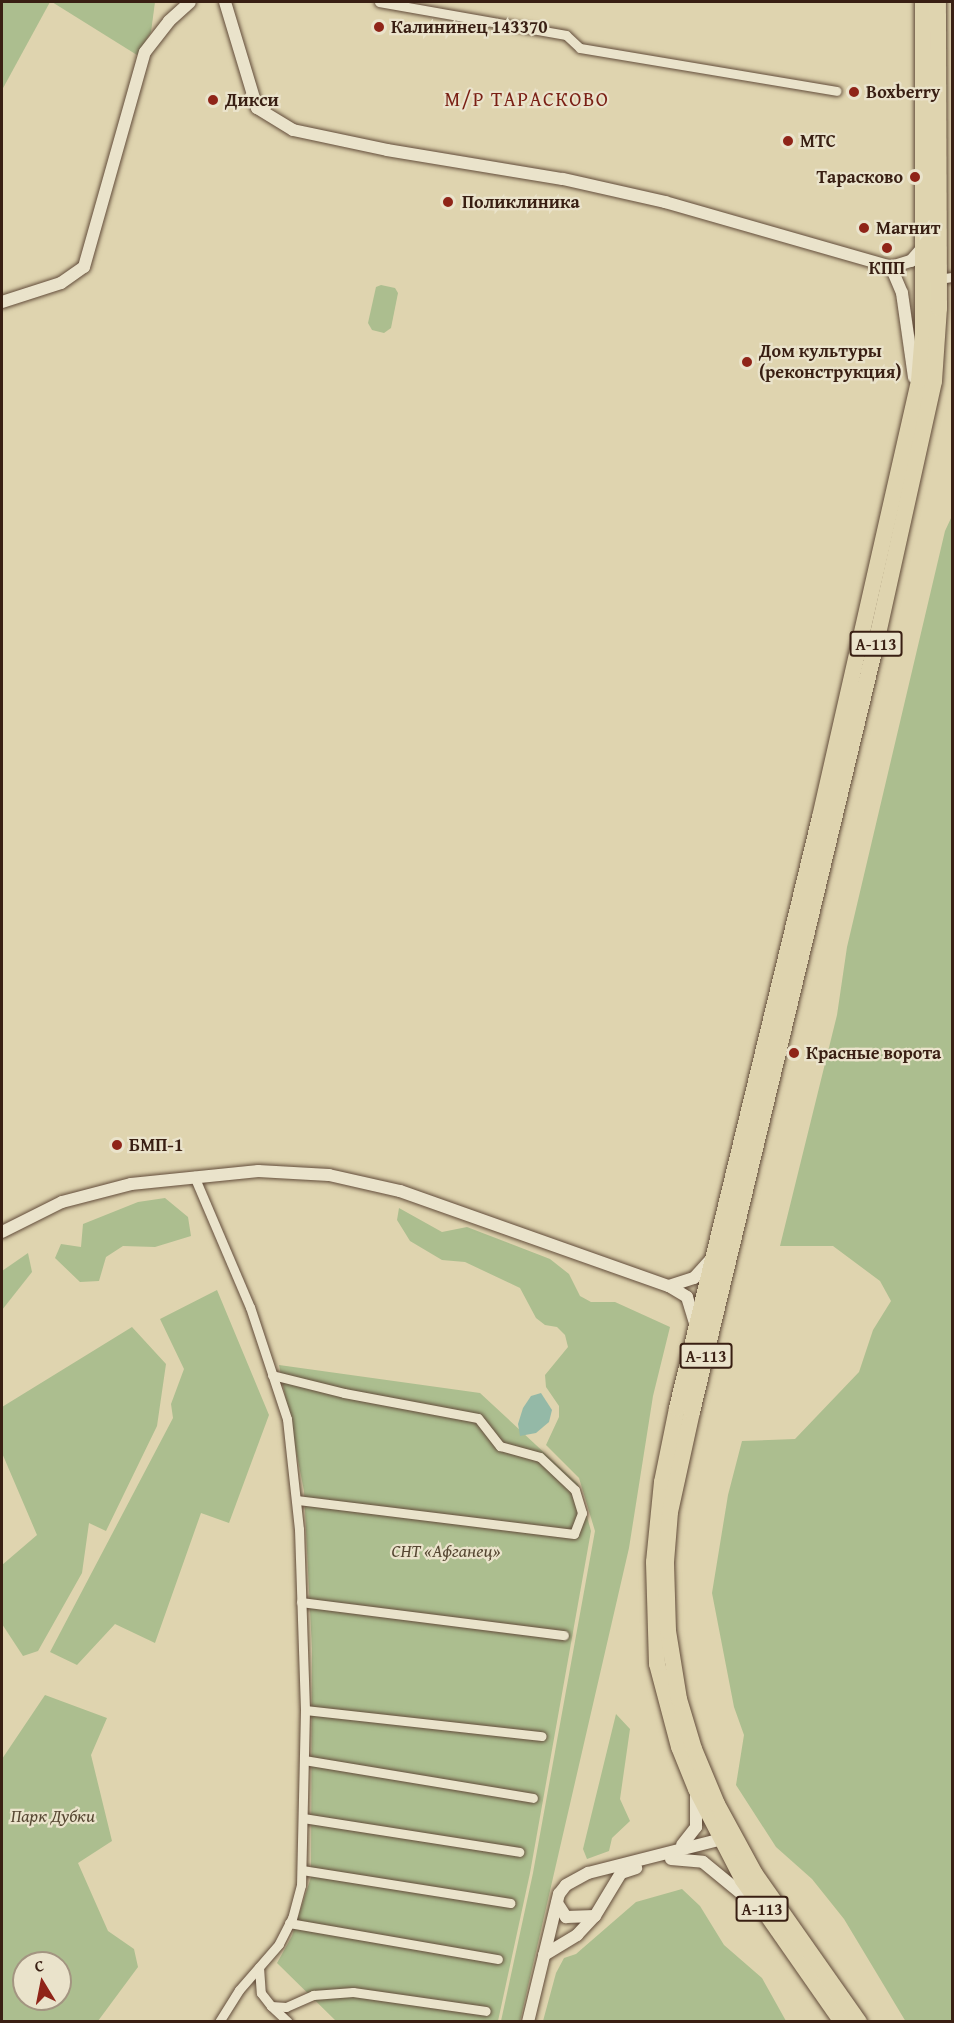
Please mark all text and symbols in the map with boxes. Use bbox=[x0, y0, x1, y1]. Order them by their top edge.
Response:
place label: Калининец 143370 bbox=[391, 16, 548, 38]
marker: Калининец 143370 bbox=[372, 20, 386, 34]
place label: Boxberry bbox=[866, 81, 940, 103]
marker: Boxberry bbox=[847, 85, 861, 99]
district label: М/Р ТАРАСКОВО bbox=[445, 86, 609, 110]
place label: Дикси bbox=[225, 89, 279, 111]
marker: Дикси bbox=[206, 93, 220, 107]
place label: МТС bbox=[800, 130, 836, 152]
marker: МТС bbox=[781, 134, 795, 148]
place label: Тарасково bbox=[816, 166, 903, 188]
marker: Тарасково bbox=[908, 170, 922, 184]
place label: Поликлиника bbox=[462, 191, 580, 213]
marker: Поликлиника bbox=[439, 193, 457, 211]
place label: Магнит bbox=[876, 217, 940, 239]
marker: Магнит bbox=[857, 221, 871, 235]
marker: КПП bbox=[880, 241, 894, 255]
place label: КПП bbox=[869, 257, 905, 279]
place label: Дом культуры (реконструкция) bbox=[759, 341, 902, 384]
marker: Дом культуры (реконструкция) bbox=[740, 355, 754, 369]
road number: А-113 bbox=[849, 631, 903, 657]
place label: Красные ворота bbox=[806, 1042, 941, 1064]
marker: Красные ворота bbox=[787, 1046, 801, 1060]
place label: БМП-1 bbox=[129, 1134, 183, 1156]
marker: БМП-1 bbox=[110, 1138, 124, 1152]
road number: А-113 bbox=[679, 1343, 733, 1369]
park label: СНТ «Афганец» bbox=[392, 1540, 500, 1562]
park label: Парк Дубки bbox=[11, 1805, 95, 1827]
road number: А-113 bbox=[735, 1896, 789, 1922]
north arrow bbox=[12, 1951, 72, 2011]
text: С bbox=[33, 1953, 46, 1978]

